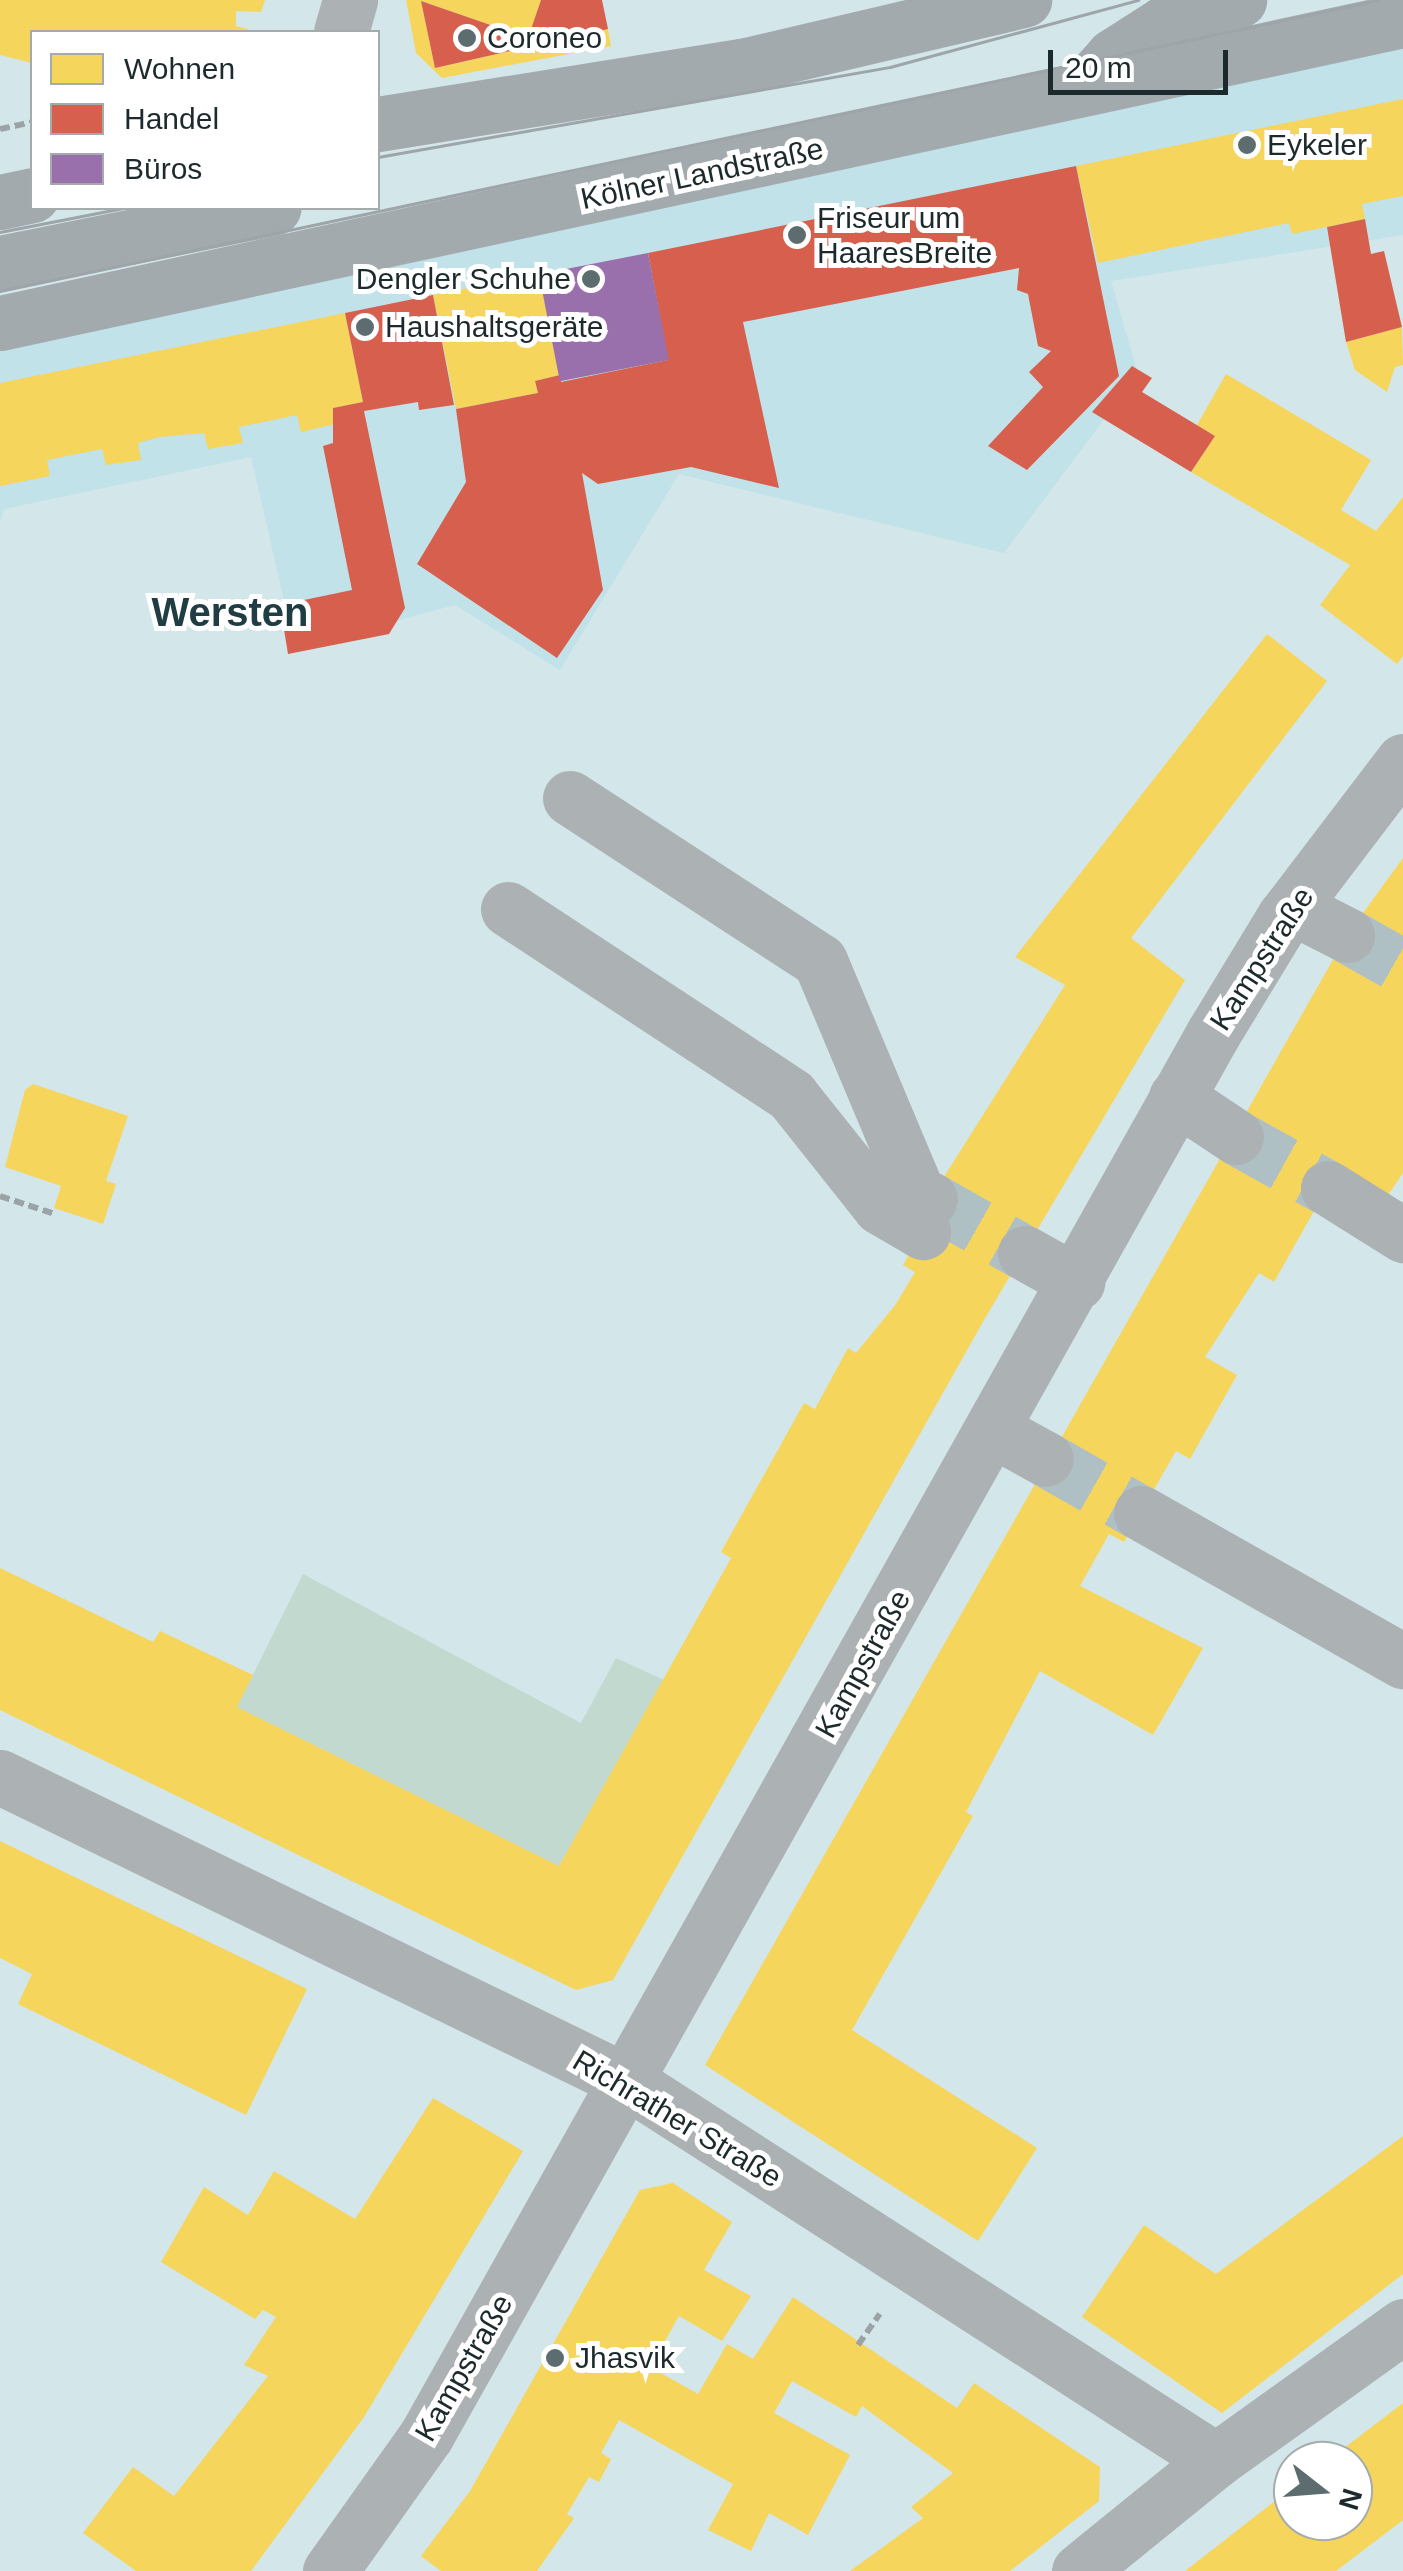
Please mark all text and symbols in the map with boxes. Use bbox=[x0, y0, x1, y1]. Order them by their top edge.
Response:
place label: Coroneo bbox=[487, 20, 602, 56]
marker: Coroneo bbox=[456, 27, 478, 49]
legend bbox=[30, 30, 380, 210]
scale bar bbox=[1053, 30, 1233, 92]
text: 20 m bbox=[1065, 51, 1132, 84]
text: Wohnen bbox=[124, 52, 235, 85]
text: Handel bbox=[124, 102, 219, 135]
place label: Eykeler bbox=[1267, 127, 1367, 163]
street label: Kölner Landstraße bbox=[578, 131, 826, 217]
marker: Eykeler bbox=[1236, 134, 1258, 156]
text: Büros bbox=[124, 152, 202, 185]
place label: Friseur um HaaresBreite bbox=[817, 200, 992, 270]
marker: Friseur um HaaresBreite bbox=[786, 224, 808, 246]
place label: Dengler Schuhe bbox=[356, 261, 571, 297]
marker: Dengler Schuhe bbox=[580, 268, 602, 290]
place label: Haushaltsgeräte bbox=[385, 309, 603, 345]
marker: Haushaltsgeräte bbox=[354, 316, 376, 338]
district label: Wersten bbox=[151, 588, 309, 636]
street label: Kampstraße bbox=[1202, 881, 1322, 1037]
street label: Kampstraße bbox=[808, 1584, 918, 1744]
street label: Richrather Straße bbox=[566, 2043, 788, 2195]
street label: Kampstraße bbox=[408, 2288, 520, 2448]
place label: Jhasvik bbox=[575, 2340, 675, 2376]
marker: Jhasvik bbox=[544, 2347, 566, 2369]
north arrow bbox=[1273, 2441, 1373, 2541]
text: N bbox=[1332, 2485, 1368, 2514]

